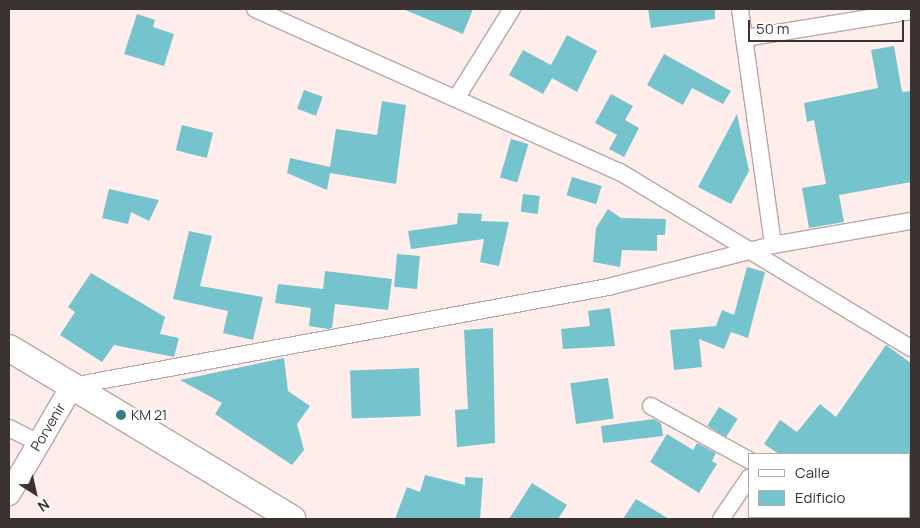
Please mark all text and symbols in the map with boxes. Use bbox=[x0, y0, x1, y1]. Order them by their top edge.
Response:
scale bar bbox=[750, 10, 906, 42]
text: 50 m bbox=[756, 18, 790, 39]
street label: Porvenir bbox=[27, 400, 69, 454]
place label: KM 21 bbox=[131, 407, 167, 423]
marker: KM 21 bbox=[115, 409, 127, 421]
legend bbox=[748, 453, 910, 518]
text: Calle bbox=[795, 462, 830, 483]
north arrow bbox=[10, 468, 60, 518]
text: Edificio bbox=[795, 487, 845, 508]
text: N bbox=[34, 495, 53, 516]

